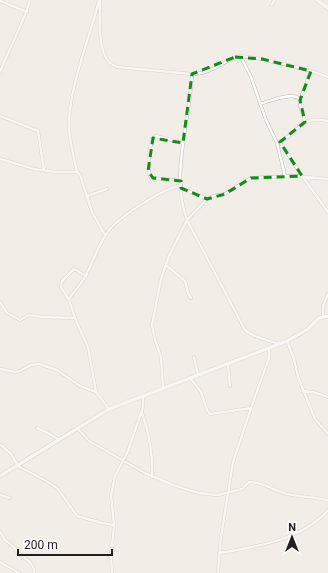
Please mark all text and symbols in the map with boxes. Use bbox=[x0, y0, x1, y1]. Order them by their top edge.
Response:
north arrow bbox=[272, 517, 312, 557]
text: N bbox=[288, 521, 296, 534]
scale bar bbox=[18, 531, 112, 557]
text: 200 m bbox=[24, 538, 58, 552]

